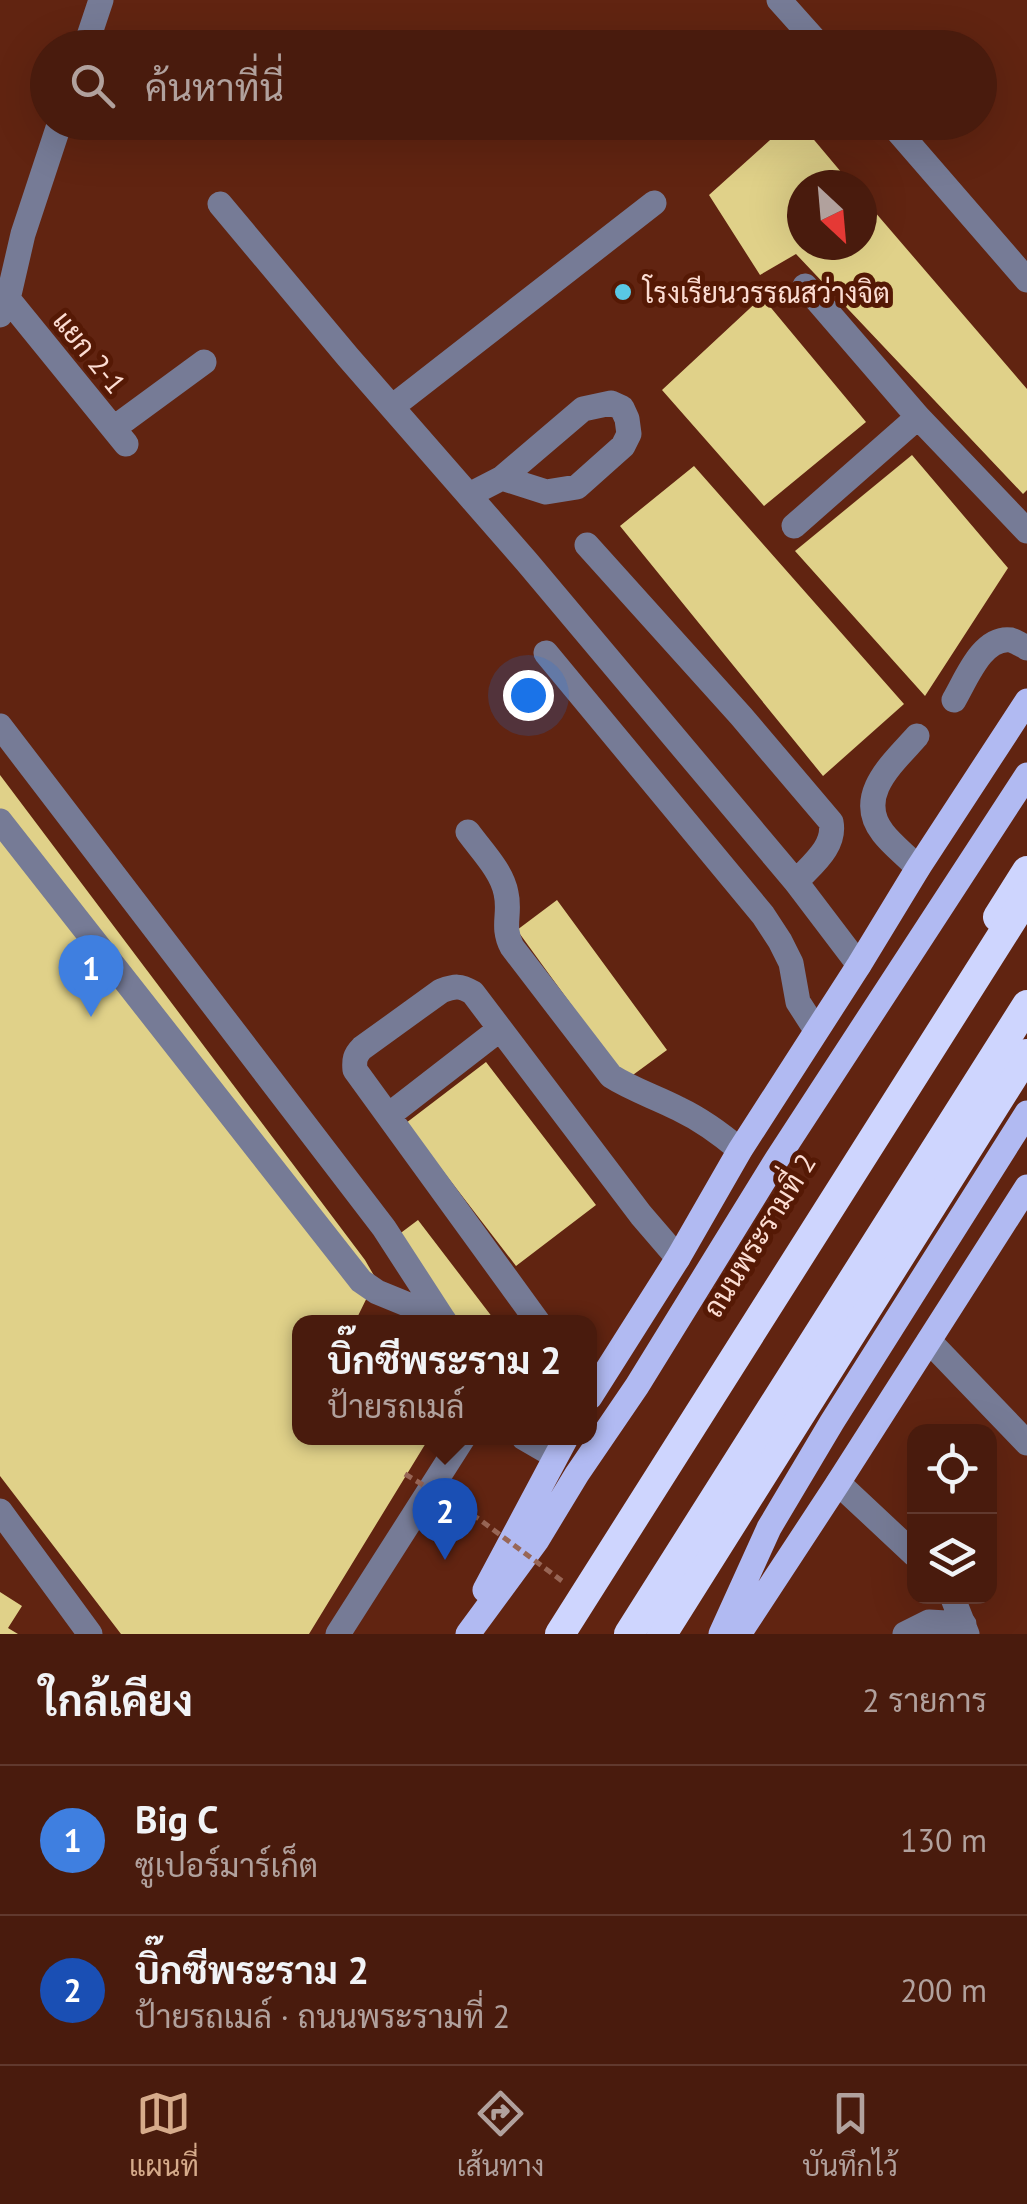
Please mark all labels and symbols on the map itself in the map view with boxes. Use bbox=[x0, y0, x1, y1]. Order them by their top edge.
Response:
north arrow bbox=[787, 170, 877, 260]
place label: โรงเรียนวรรณสว่างจิต bbox=[641, 274, 890, 311]
marker: โรงเรียนวรรณสว่างจิต bbox=[612, 281, 634, 303]
street label: แยก 2-1 bbox=[45, 303, 135, 401]
your location bbox=[503, 670, 554, 721]
pin: 1 bbox=[58, 934, 124, 1017]
street label: ถนนพระรามที่ 2 bbox=[690, 1144, 824, 1324]
pin: 2 bbox=[412, 1478, 478, 1560]

